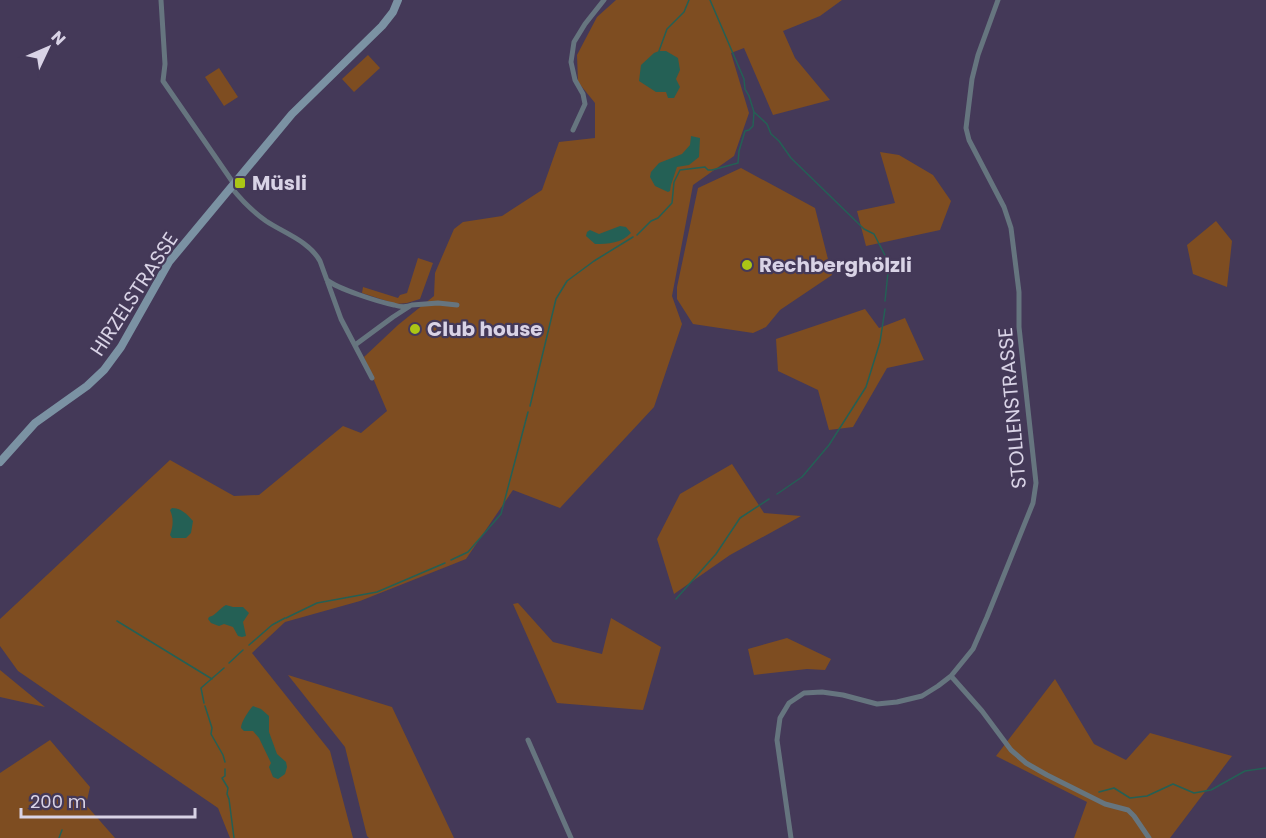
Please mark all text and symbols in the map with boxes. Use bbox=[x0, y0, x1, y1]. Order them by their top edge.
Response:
north arrow bbox=[18, 18, 78, 78]
text: N bbox=[46, 26, 71, 50]
place label: Müsli bbox=[252, 169, 307, 197]
marker: Müsli bbox=[233, 176, 247, 190]
street label: HIRZELSTRASSE bbox=[83, 227, 185, 361]
place label: Rechberghölzli bbox=[759, 251, 912, 279]
marker: Rechberghölzli bbox=[740, 258, 754, 272]
place label: Club house bbox=[427, 315, 543, 343]
marker: Club house bbox=[408, 322, 422, 336]
street label: STOLLENSTRASSE bbox=[991, 326, 1033, 490]
scale bar bbox=[21, 781, 195, 819]
text: 200 m bbox=[30, 789, 86, 814]

